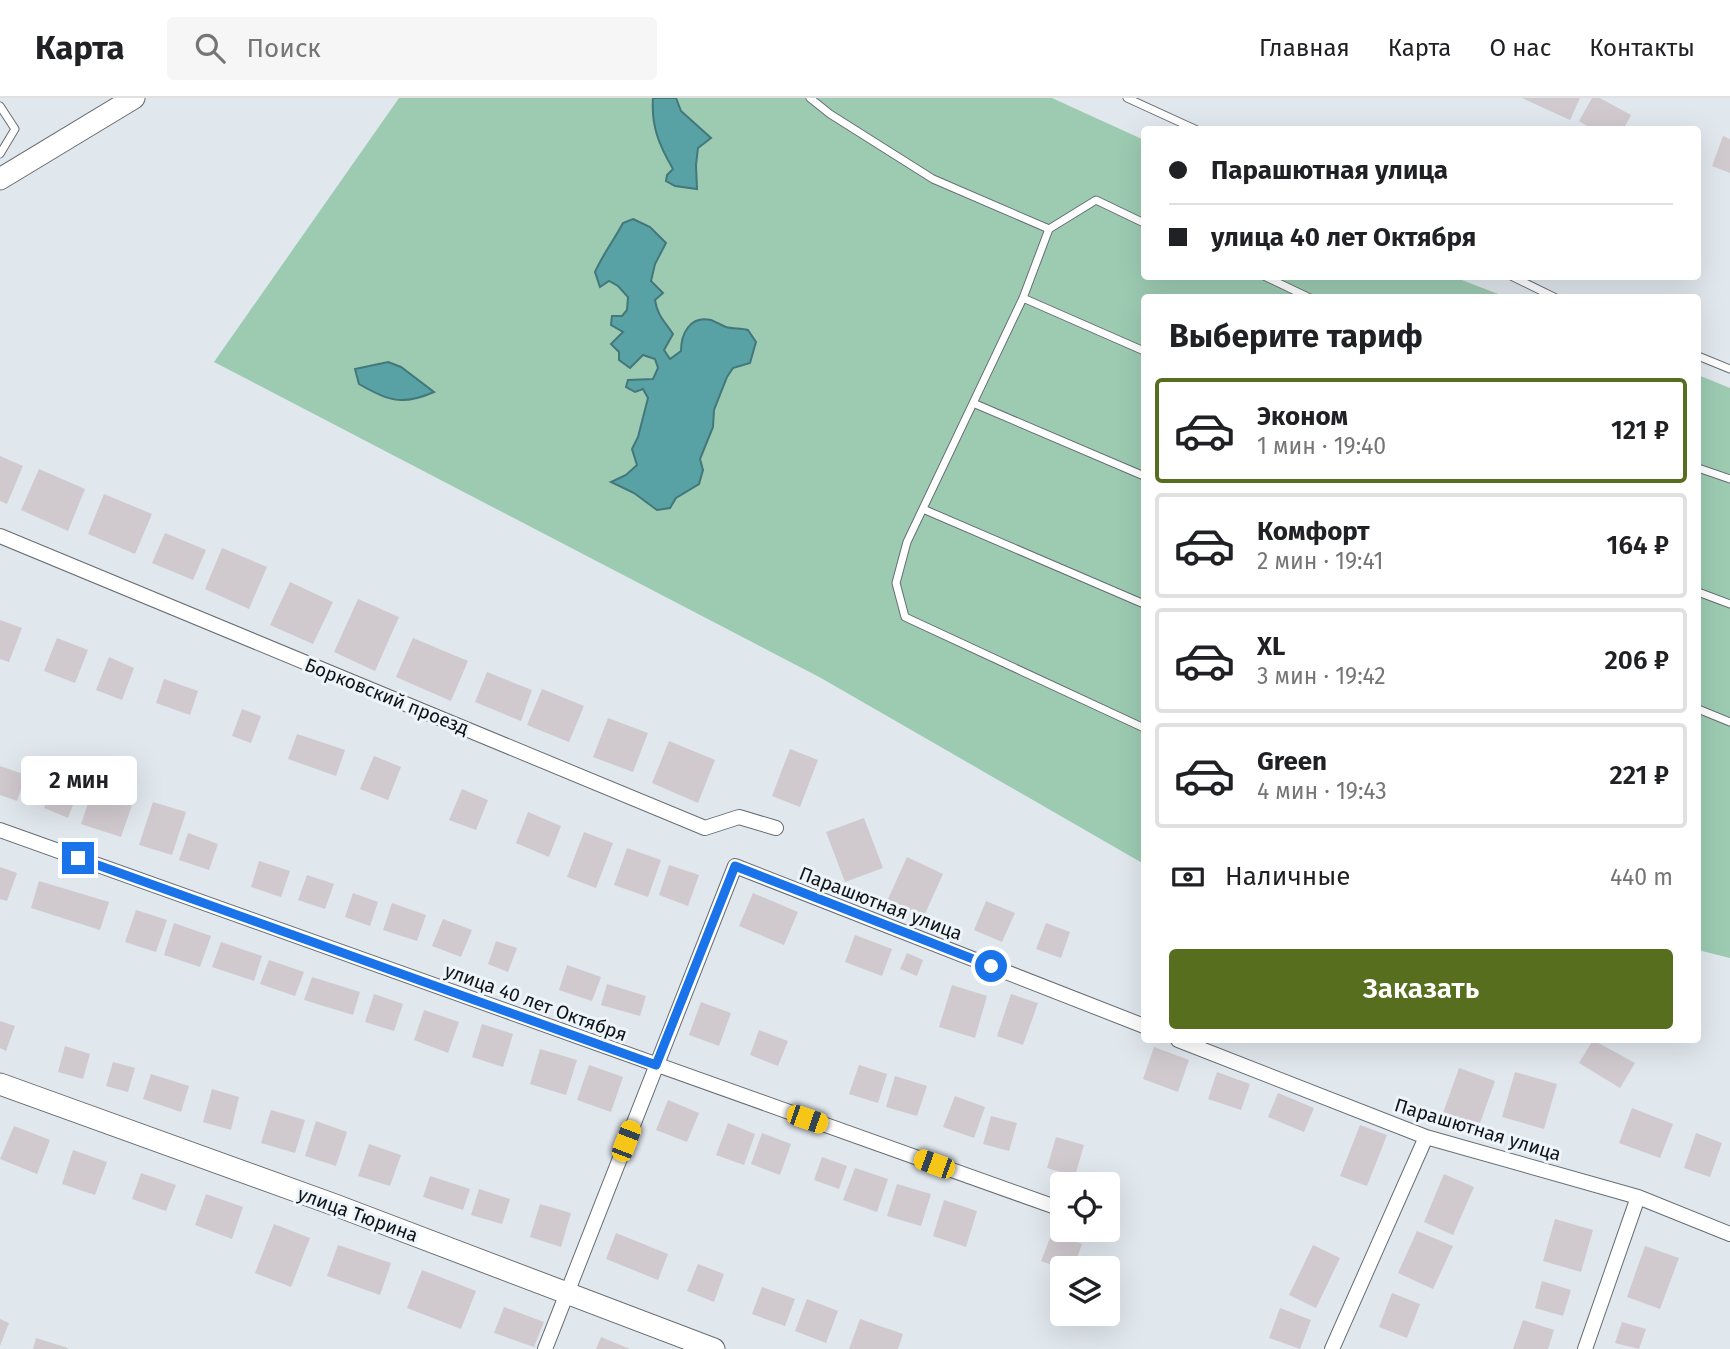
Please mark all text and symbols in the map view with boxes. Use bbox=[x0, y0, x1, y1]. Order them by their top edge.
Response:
search box bbox=[167, 17, 657, 80]
text: Карта bbox=[35, 28, 125, 68]
icon: search bbox=[191, 29, 229, 67]
text: Поиск bbox=[247, 33, 321, 64]
text: Главная bbox=[1259, 34, 1350, 62]
text: Карта bbox=[1388, 34, 1451, 62]
text: О нас bbox=[1489, 34, 1551, 62]
text: Контакты bbox=[1589, 34, 1695, 62]
text: Парашютная улица bbox=[1211, 155, 1448, 186]
text: улица 40 лет Октября bbox=[1211, 222, 1476, 253]
text: Выберите тариф bbox=[1169, 317, 1423, 355]
icon: car bbox=[1173, 399, 1236, 462]
text: Эконом bbox=[1257, 401, 1348, 432]
text: 121 ₽ bbox=[1611, 415, 1669, 446]
text: 1 мин · 19:40 bbox=[1257, 432, 1386, 460]
icon: car bbox=[1173, 514, 1236, 577]
text: Комфорт bbox=[1257, 516, 1370, 547]
text: 164 ₽ bbox=[1607, 530, 1669, 561]
text: 2 мин · 19:41 bbox=[1257, 547, 1383, 575]
icon: car bbox=[1173, 629, 1236, 692]
text: XL bbox=[1257, 631, 1285, 662]
text: 206 ₽ bbox=[1605, 645, 1669, 676]
street label: Борковский проезд bbox=[301, 653, 472, 740]
text: 3 мин · 19:42 bbox=[1257, 662, 1386, 690]
icon: car bbox=[1173, 744, 1236, 807]
text: Green bbox=[1257, 746, 1327, 777]
callout: 2 мин bbox=[20, 756, 136, 806]
text: 221 ₽ bbox=[1610, 760, 1669, 791]
text: 2 мин bbox=[49, 766, 109, 794]
text: 4 мин · 19:43 bbox=[1257, 777, 1387, 805]
route end bbox=[62, 842, 94, 874]
icon: cash bbox=[1169, 858, 1207, 896]
text: Наличные bbox=[1225, 861, 1350, 892]
street label: Парашютная улица bbox=[796, 862, 966, 945]
text: 440 m bbox=[1610, 863, 1673, 891]
button: Заказать bbox=[1169, 949, 1673, 1029]
route start bbox=[975, 950, 1007, 982]
street label: улица 40 лет Октября bbox=[442, 959, 630, 1046]
street label: Парашютная улица bbox=[1392, 1093, 1564, 1166]
car bbox=[784, 1102, 831, 1136]
car bbox=[609, 1118, 644, 1164]
car bbox=[911, 1147, 958, 1181]
map controls bbox=[1050, 1172, 1120, 1326]
button: locate bbox=[1050, 1172, 1120, 1242]
street label: улица Тюрина bbox=[294, 1182, 421, 1247]
button: layers bbox=[1050, 1256, 1120, 1326]

